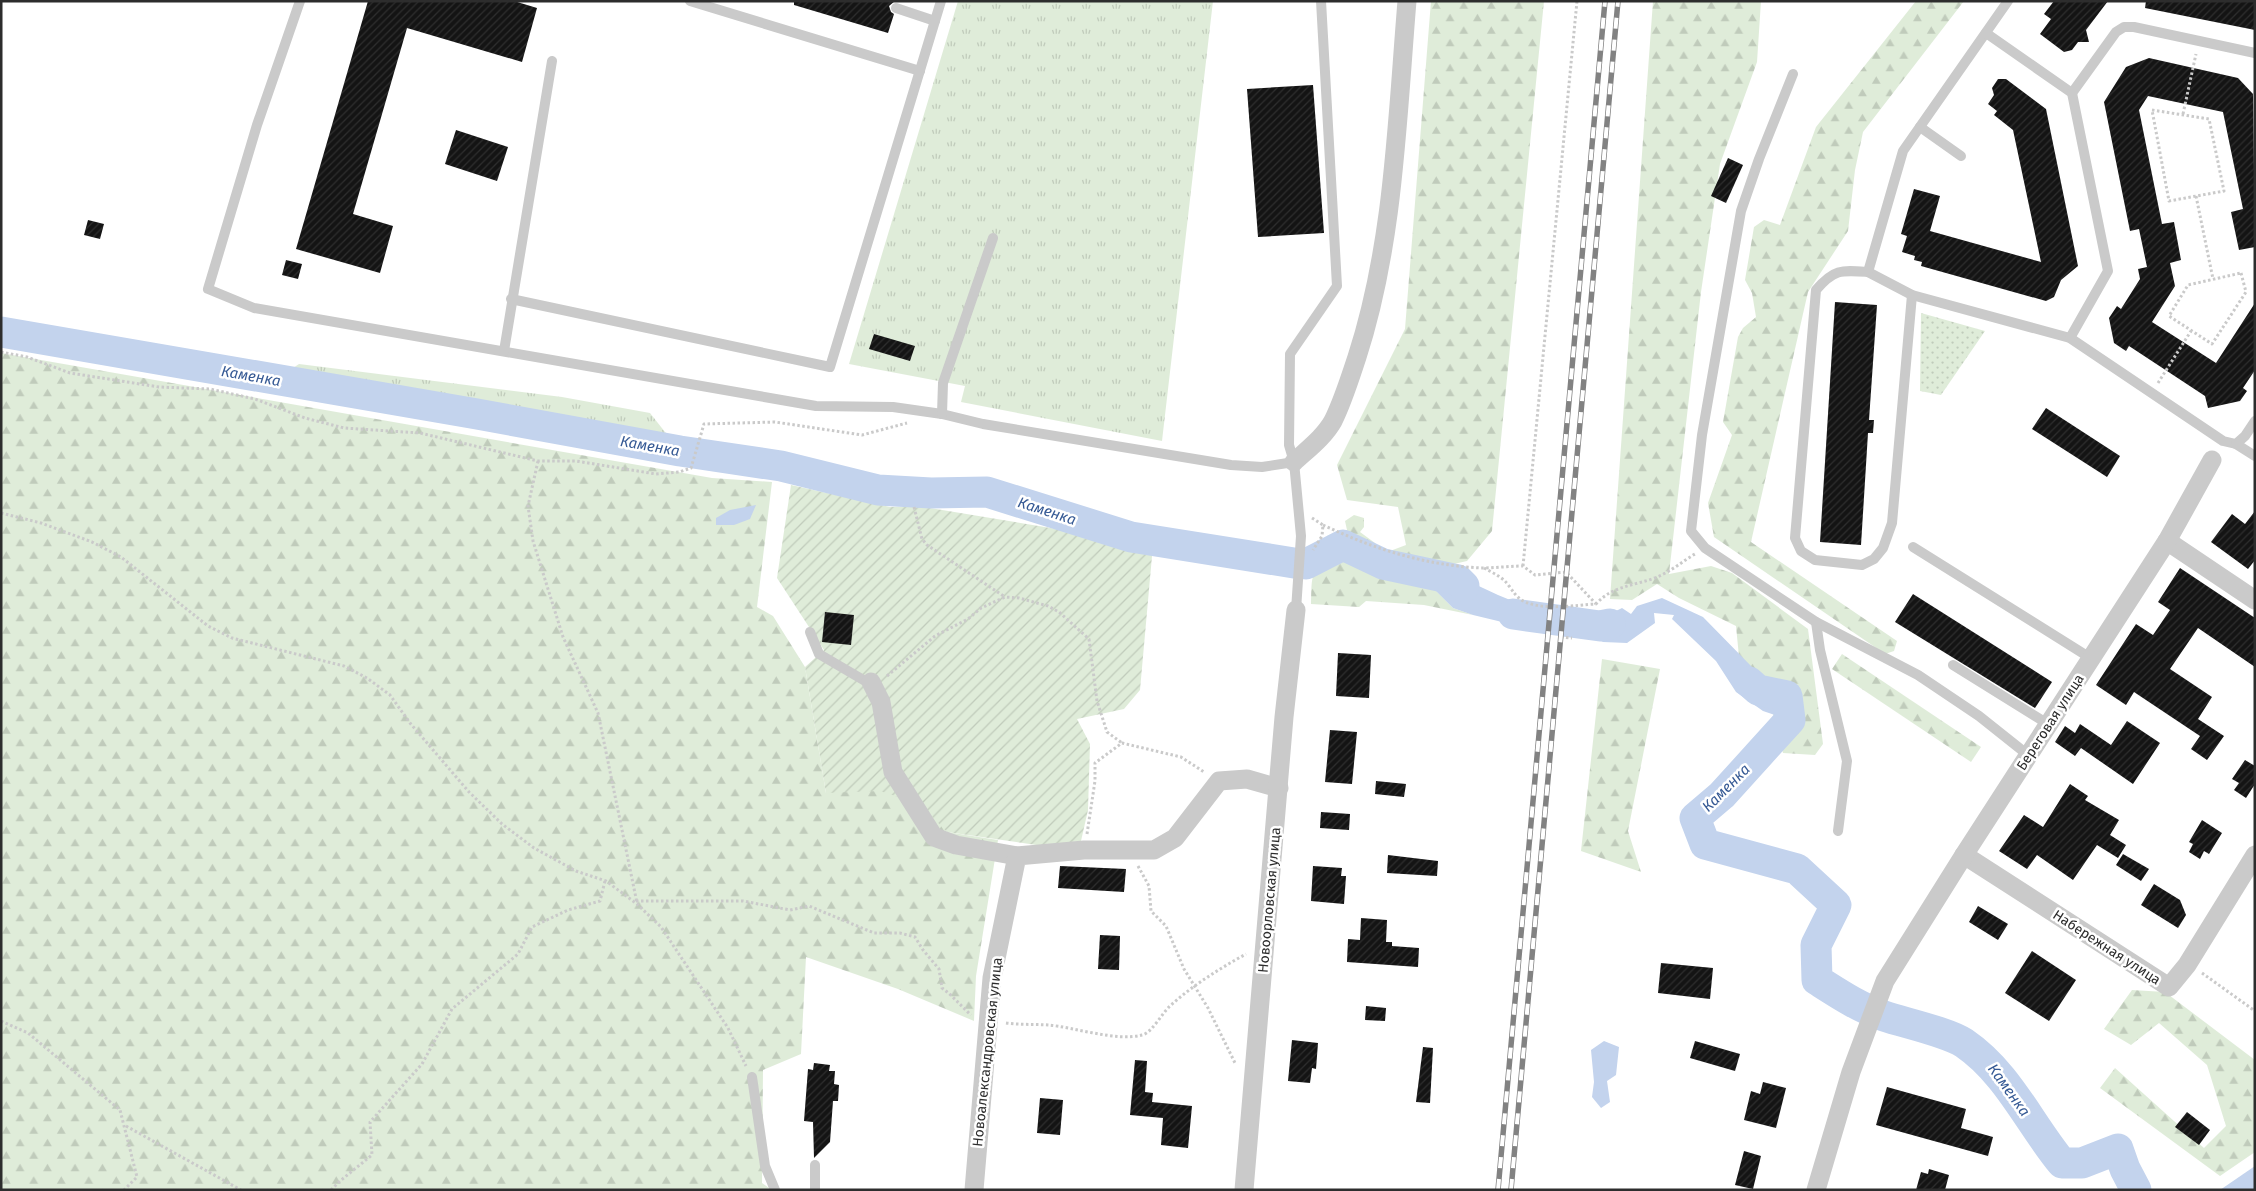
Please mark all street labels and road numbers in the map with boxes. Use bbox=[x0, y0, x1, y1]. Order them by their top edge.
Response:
street label: Береговая улица bbox=[2013, 671, 2088, 774]
street label: Новоорловская улица bbox=[1255, 827, 1284, 973]
street label: Набережная улица bbox=[2050, 906, 2164, 989]
street label: Новоалександровская улица bbox=[969, 956, 1006, 1148]

